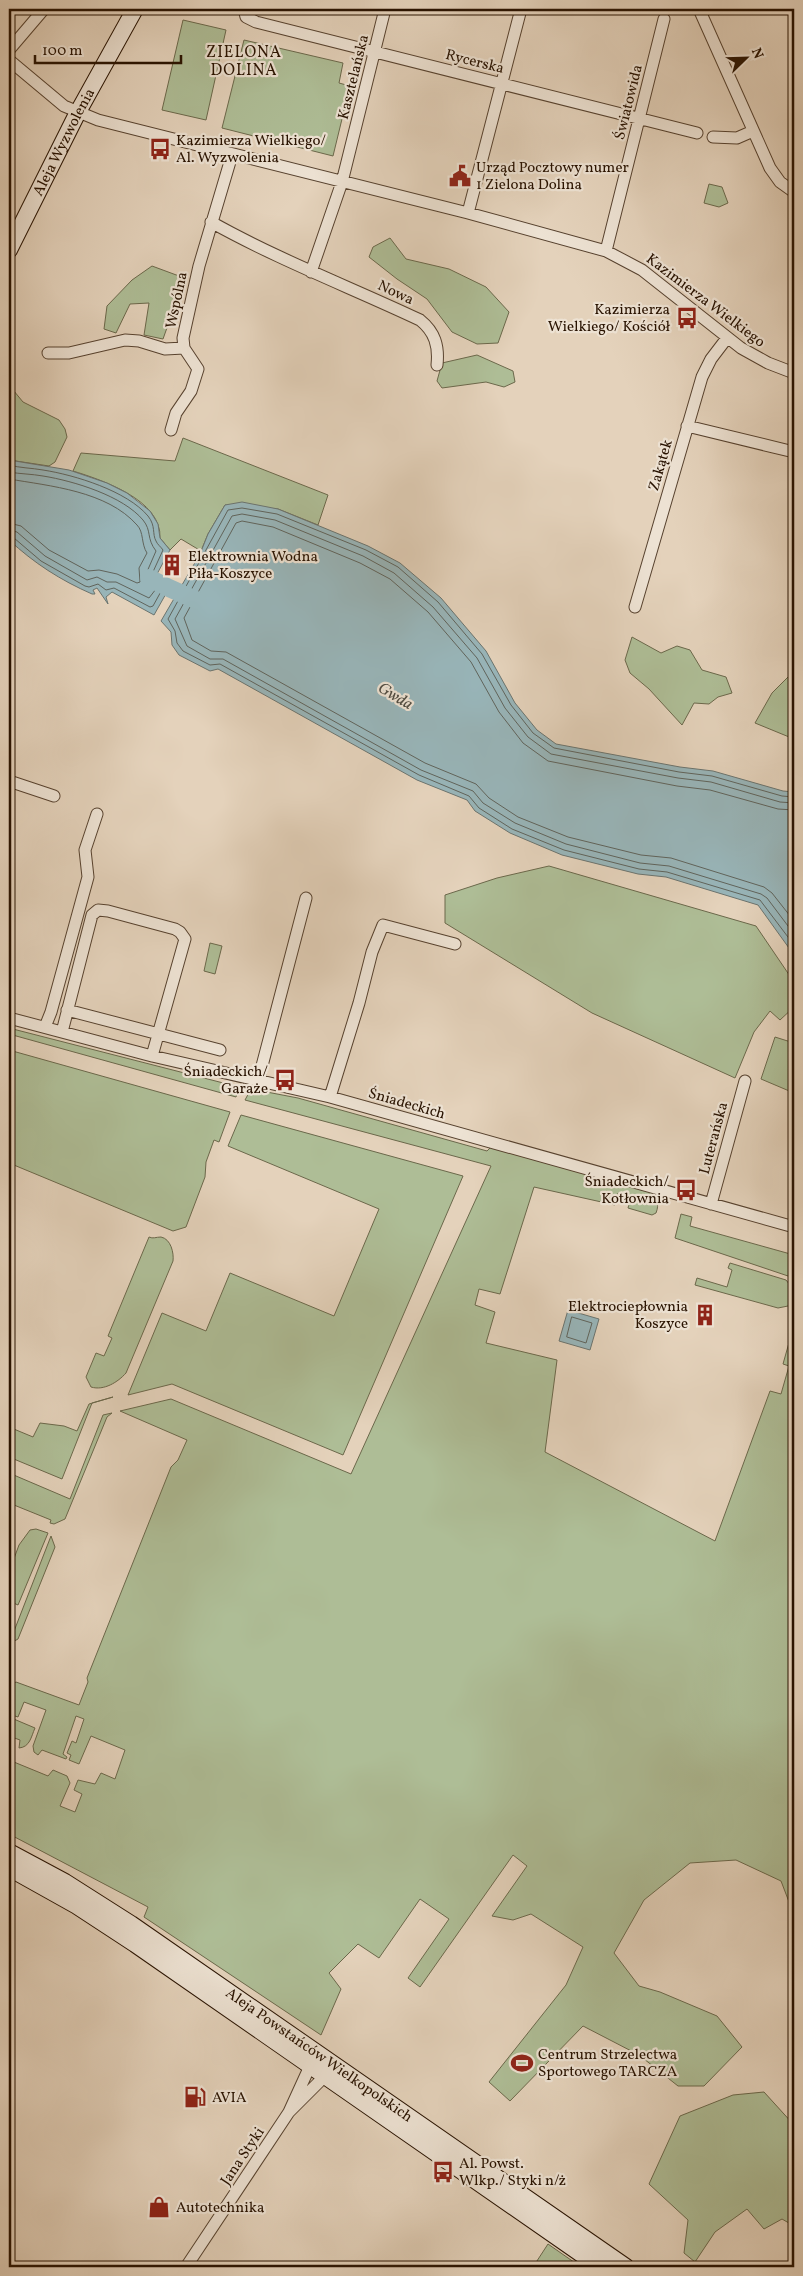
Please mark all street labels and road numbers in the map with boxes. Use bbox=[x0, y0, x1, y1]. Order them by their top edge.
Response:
street label: Kasztelańska bbox=[334, 33, 375, 122]
street label: Rycerska bbox=[443, 45, 506, 80]
street label: Światowida bbox=[610, 63, 649, 142]
street label: Aleja Wyzwolenia bbox=[29, 85, 101, 200]
street label: Kazimierza Wielkiego bbox=[641, 249, 769, 353]
street label: Wspólna bbox=[161, 270, 194, 331]
street label: Nowa bbox=[374, 276, 417, 311]
street label: Zakątek bbox=[644, 437, 679, 494]
street label: Śniadeckich bbox=[366, 1083, 448, 1125]
street label: Luterańska bbox=[695, 1100, 734, 1177]
street label: Aleja Powstańców Wielkopolskich bbox=[221, 1984, 416, 2128]
street label: Jana Styki bbox=[216, 2124, 270, 2190]

